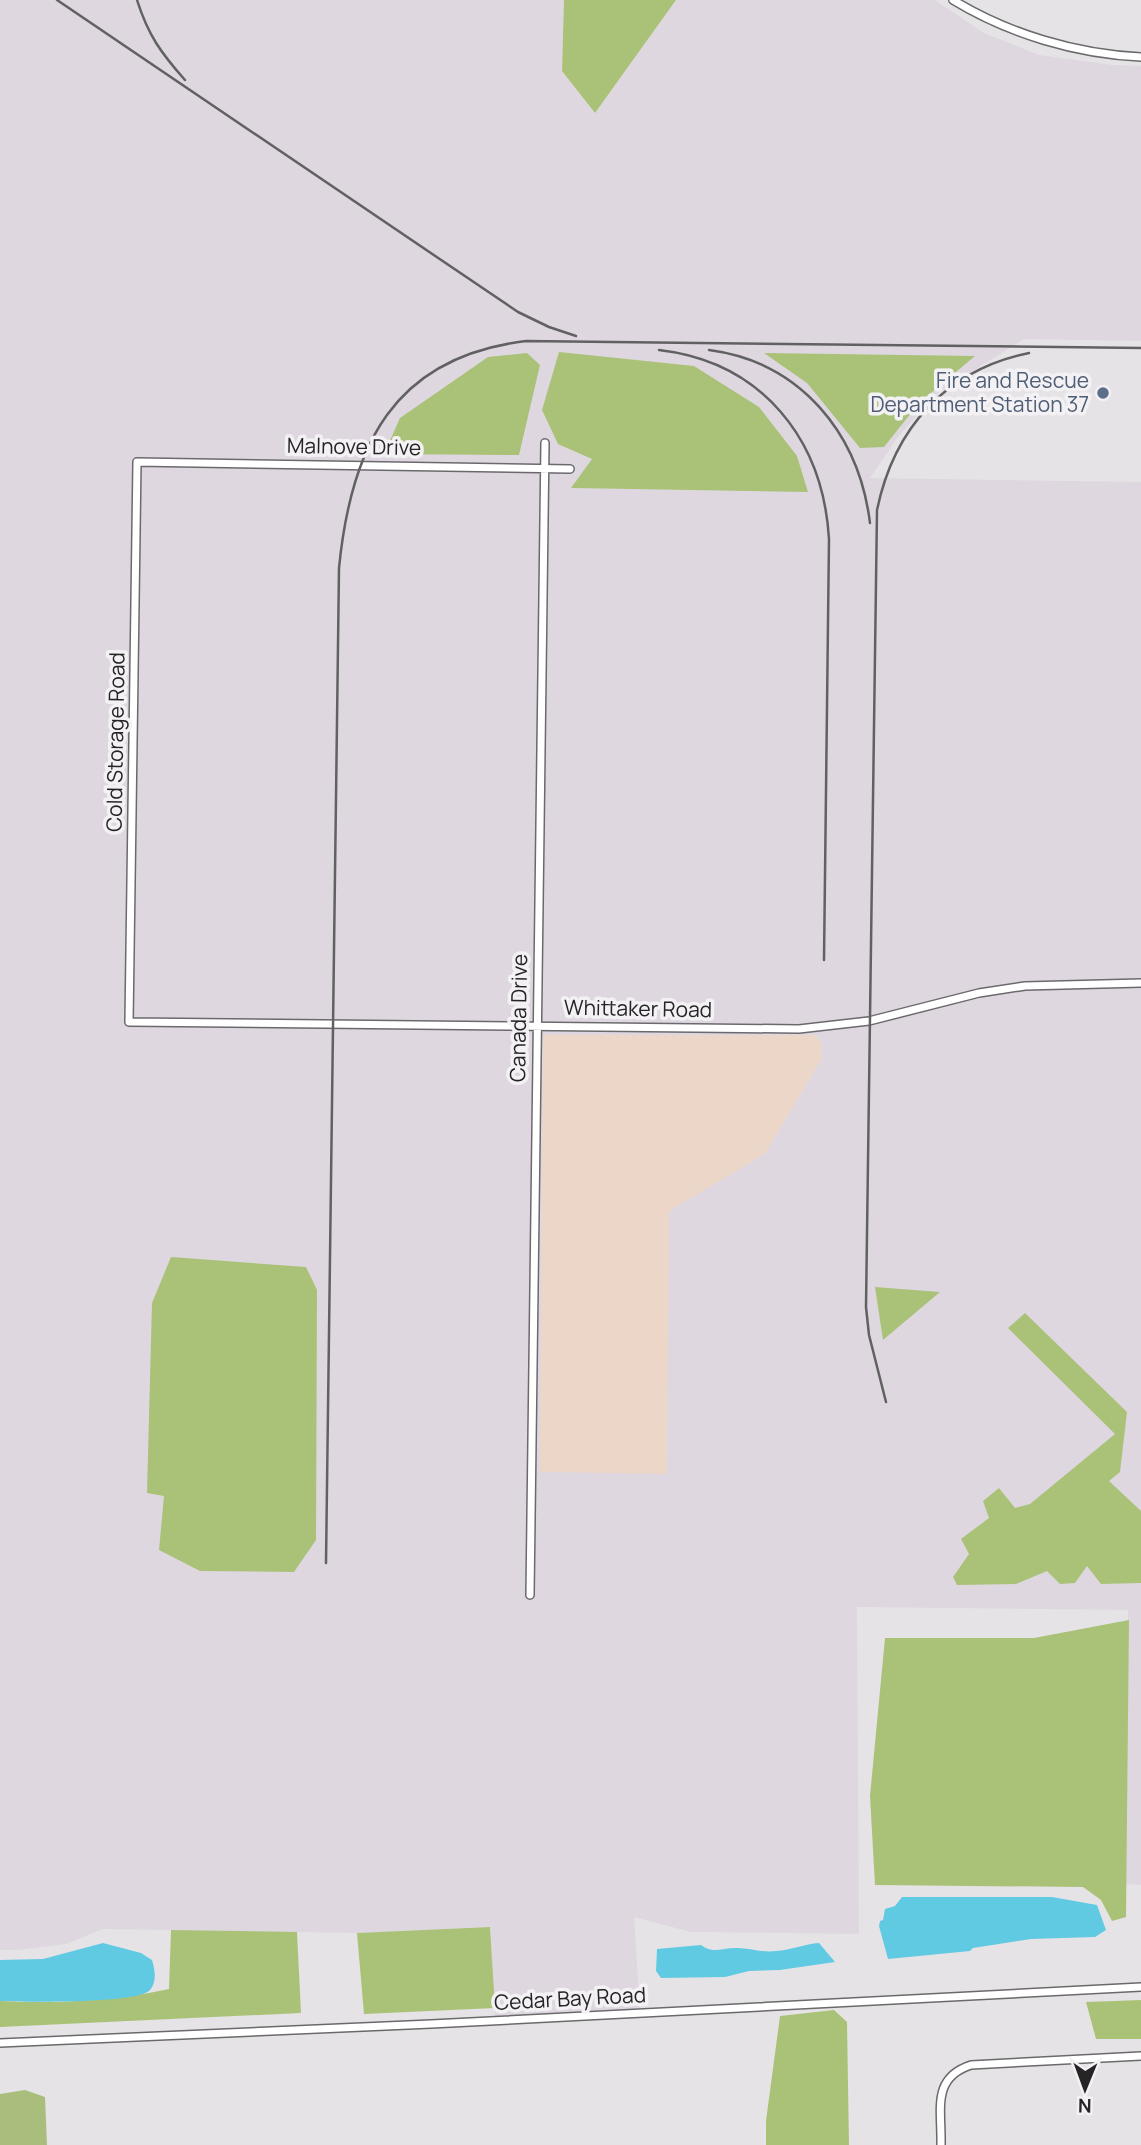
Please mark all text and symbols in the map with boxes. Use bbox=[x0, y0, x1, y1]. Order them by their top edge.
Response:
place label: Fire and Rescue Department Station 37 bbox=[870, 366, 1089, 418]
marker: Fire and Rescue Department Station 37 bbox=[1095, 385, 1111, 401]
street label: Malnove Drive bbox=[287, 431, 421, 461]
street label: Cold Storage Road bbox=[99, 652, 131, 832]
street label: Canada Drive bbox=[503, 954, 533, 1082]
street label: Whittaker Road bbox=[564, 993, 712, 1023]
street label: Cedar Bay Road bbox=[493, 1980, 647, 2016]
north arrow bbox=[1050, 2054, 1120, 2124]
text: N bbox=[1078, 2093, 1092, 2119]

